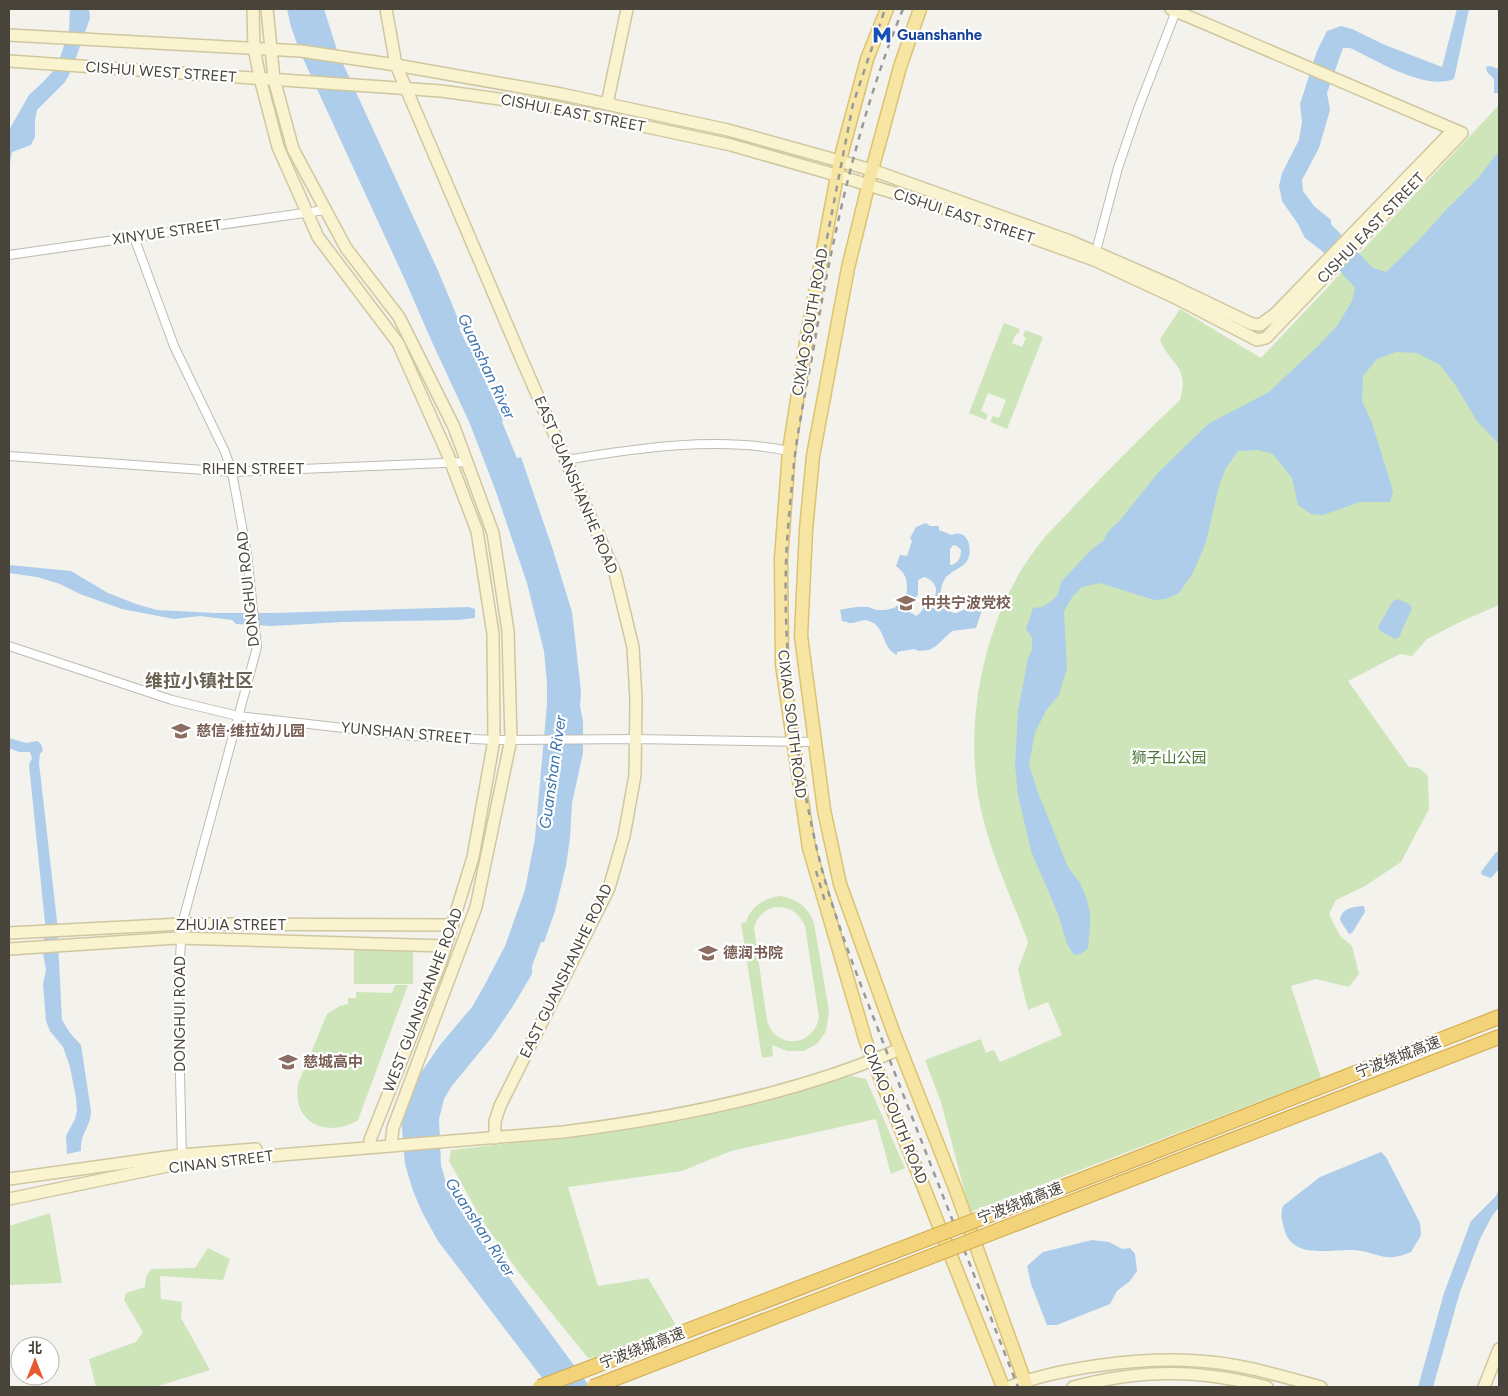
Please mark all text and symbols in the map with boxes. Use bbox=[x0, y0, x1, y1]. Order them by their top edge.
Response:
metro station icon: Guanshanhe bbox=[871, 24, 893, 46]
place label: Guanshanhe bbox=[897, 26, 983, 44]
street label: CISHUI WEST STREET bbox=[85, 58, 238, 86]
street label: CISHUI EAST STREET bbox=[499, 90, 648, 136]
street label: CISHUI EAST STREET bbox=[1314, 168, 1429, 287]
street label: CISHUI EAST STREET bbox=[891, 185, 1037, 247]
street label: XINYUE STREET bbox=[111, 215, 223, 249]
street label: CIXIAO SOUTH ROAD bbox=[788, 247, 832, 397]
water label: Guanshan River bbox=[454, 310, 520, 422]
street label: EAST GUANSHANHE ROAD bbox=[530, 393, 622, 577]
street label: RIHEN STREET bbox=[202, 460, 305, 478]
street label: DONGHUI ROAD bbox=[233, 530, 263, 648]
school or university icon: 中共宁波党校 bbox=[895, 592, 917, 614]
place label: 中共宁波党校 bbox=[921, 594, 1011, 612]
street label: CIXIAO SOUTH ROAD bbox=[774, 649, 810, 799]
district label: 维拉小镇社区 bbox=[145, 670, 253, 692]
water label: Guanshan River bbox=[535, 714, 570, 830]
street label: YUNSHAN STREET bbox=[340, 718, 472, 748]
school or university icon: 慈信·维拉幼儿园 bbox=[170, 720, 192, 742]
place label: 慈信·维拉幼儿园 bbox=[196, 722, 305, 740]
park label: 狮子山公园 bbox=[1131, 749, 1207, 767]
street label: EAST GUANSHANHE ROAD bbox=[516, 881, 616, 1061]
street label: WEST GUANSHANHE ROAD bbox=[380, 905, 466, 1095]
street label: ZHUJIA STREET bbox=[176, 916, 287, 934]
school or university icon: 德润书院 bbox=[697, 942, 719, 964]
place label: 德润书院 bbox=[723, 944, 783, 962]
street label: DONGHUI ROAD bbox=[171, 956, 189, 1072]
street label: 宁波绕城高速 bbox=[1353, 1032, 1443, 1082]
street label: CIXIAO SOUTH ROAD bbox=[859, 1041, 931, 1187]
school or university icon: 慈城高中 bbox=[277, 1051, 299, 1073]
place label: 慈城高中 bbox=[303, 1053, 363, 1071]
street label: CINAN STREET bbox=[168, 1147, 275, 1177]
water label: Guanshan River bbox=[442, 1174, 520, 1281]
street label: 宁波绕城高速 bbox=[975, 1178, 1065, 1228]
street label: 宁波绕城高速 bbox=[597, 1323, 687, 1373]
north arrow bbox=[10, 1336, 60, 1386]
text: 北 bbox=[28, 1340, 42, 1357]

